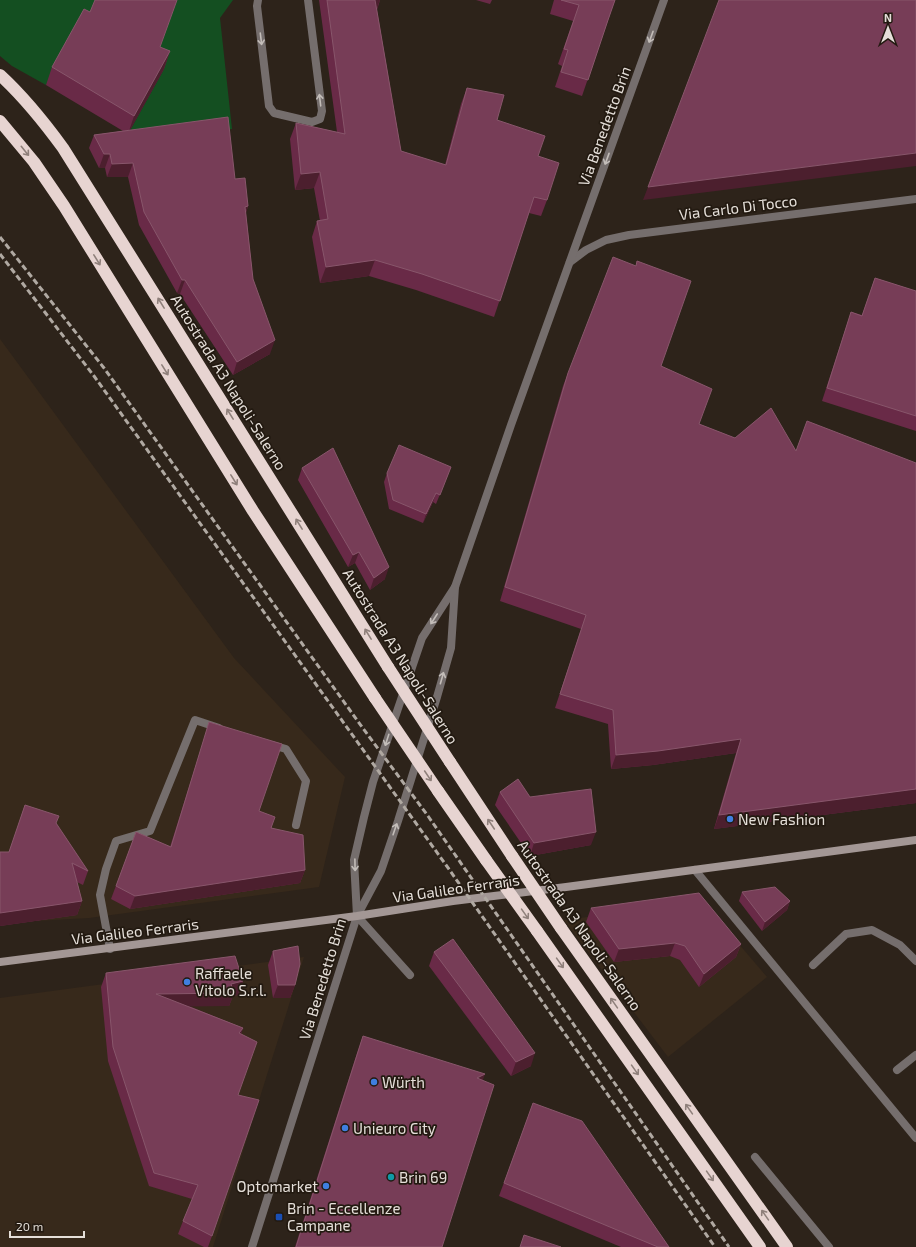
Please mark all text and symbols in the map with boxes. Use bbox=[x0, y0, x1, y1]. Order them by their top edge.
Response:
north arrow bbox=[868, 8, 908, 48]
text: N bbox=[884, 11, 892, 24]
one-way arrow bbox=[647, 30, 655, 42]
one-way arrow bbox=[257, 32, 264, 45]
street label: Via Benedetto Brin bbox=[574, 64, 634, 188]
one-way arrow bbox=[316, 94, 324, 107]
one-way arrow bbox=[21, 146, 30, 156]
one-way arrow bbox=[603, 152, 610, 165]
street label: Via Carlo Di Tocco bbox=[678, 191, 798, 223]
one-way arrow bbox=[93, 254, 101, 266]
street label: Autostrada A3 Napoli-Salerno bbox=[167, 291, 291, 473]
one-way arrow bbox=[157, 298, 165, 309]
one-way arrow bbox=[162, 364, 170, 376]
one-way arrow bbox=[225, 408, 233, 420]
one-way arrow bbox=[230, 475, 238, 486]
one-way arrow bbox=[294, 518, 302, 530]
street label: Autostrada A3 Napoli-Salerno bbox=[339, 565, 463, 747]
one-way arrow bbox=[430, 613, 438, 624]
one-way arrow bbox=[363, 628, 371, 640]
one-way arrow bbox=[439, 672, 446, 685]
one-way arrow bbox=[383, 733, 390, 746]
one-way arrow bbox=[424, 770, 432, 781]
place label: New Fashion bbox=[738, 810, 825, 828]
marker: New Fashion bbox=[725, 814, 735, 824]
one-way arrow bbox=[487, 819, 495, 830]
one-way arrow bbox=[392, 823, 399, 836]
street label: Autostrada A3 Napoli-Salerno bbox=[514, 836, 646, 1014]
one-way arrow bbox=[351, 859, 359, 872]
street label: Via Galileo Ferraris bbox=[391, 870, 521, 906]
one-way arrow bbox=[521, 908, 529, 919]
street label: Via Galileo Ferraris bbox=[70, 914, 200, 948]
street label: Via Benedetto Brin bbox=[295, 916, 349, 1042]
one-way arrow bbox=[556, 958, 564, 969]
place label: Raffaele Vitolo S.r.l. bbox=[195, 964, 267, 999]
marker: Raffaele Vitolo S.r.l. bbox=[182, 977, 192, 987]
one-way arrow bbox=[610, 998, 618, 1009]
one-way arrow bbox=[631, 1064, 639, 1075]
place label: Würth bbox=[382, 1073, 425, 1091]
marker: Würth bbox=[369, 1077, 379, 1087]
one-way arrow bbox=[685, 1104, 693, 1115]
place label: Unieuro City bbox=[353, 1119, 436, 1137]
marker: Unieuro City bbox=[340, 1123, 350, 1133]
place label: Brin 69 bbox=[399, 1168, 447, 1186]
one-way arrow bbox=[705, 1170, 714, 1181]
marker: Brin 69 bbox=[386, 1172, 396, 1182]
place label: Optomarket bbox=[236, 1177, 318, 1195]
marker: Optomarket bbox=[321, 1181, 331, 1191]
place label: Brin - Eccellenze Campane bbox=[287, 1199, 400, 1234]
one-way arrow bbox=[761, 1210, 769, 1221]
marker: Brin - Eccellenze Campane bbox=[274, 1212, 284, 1222]
scale bar bbox=[10, 1213, 84, 1239]
text: 20 m bbox=[16, 1219, 43, 1233]

